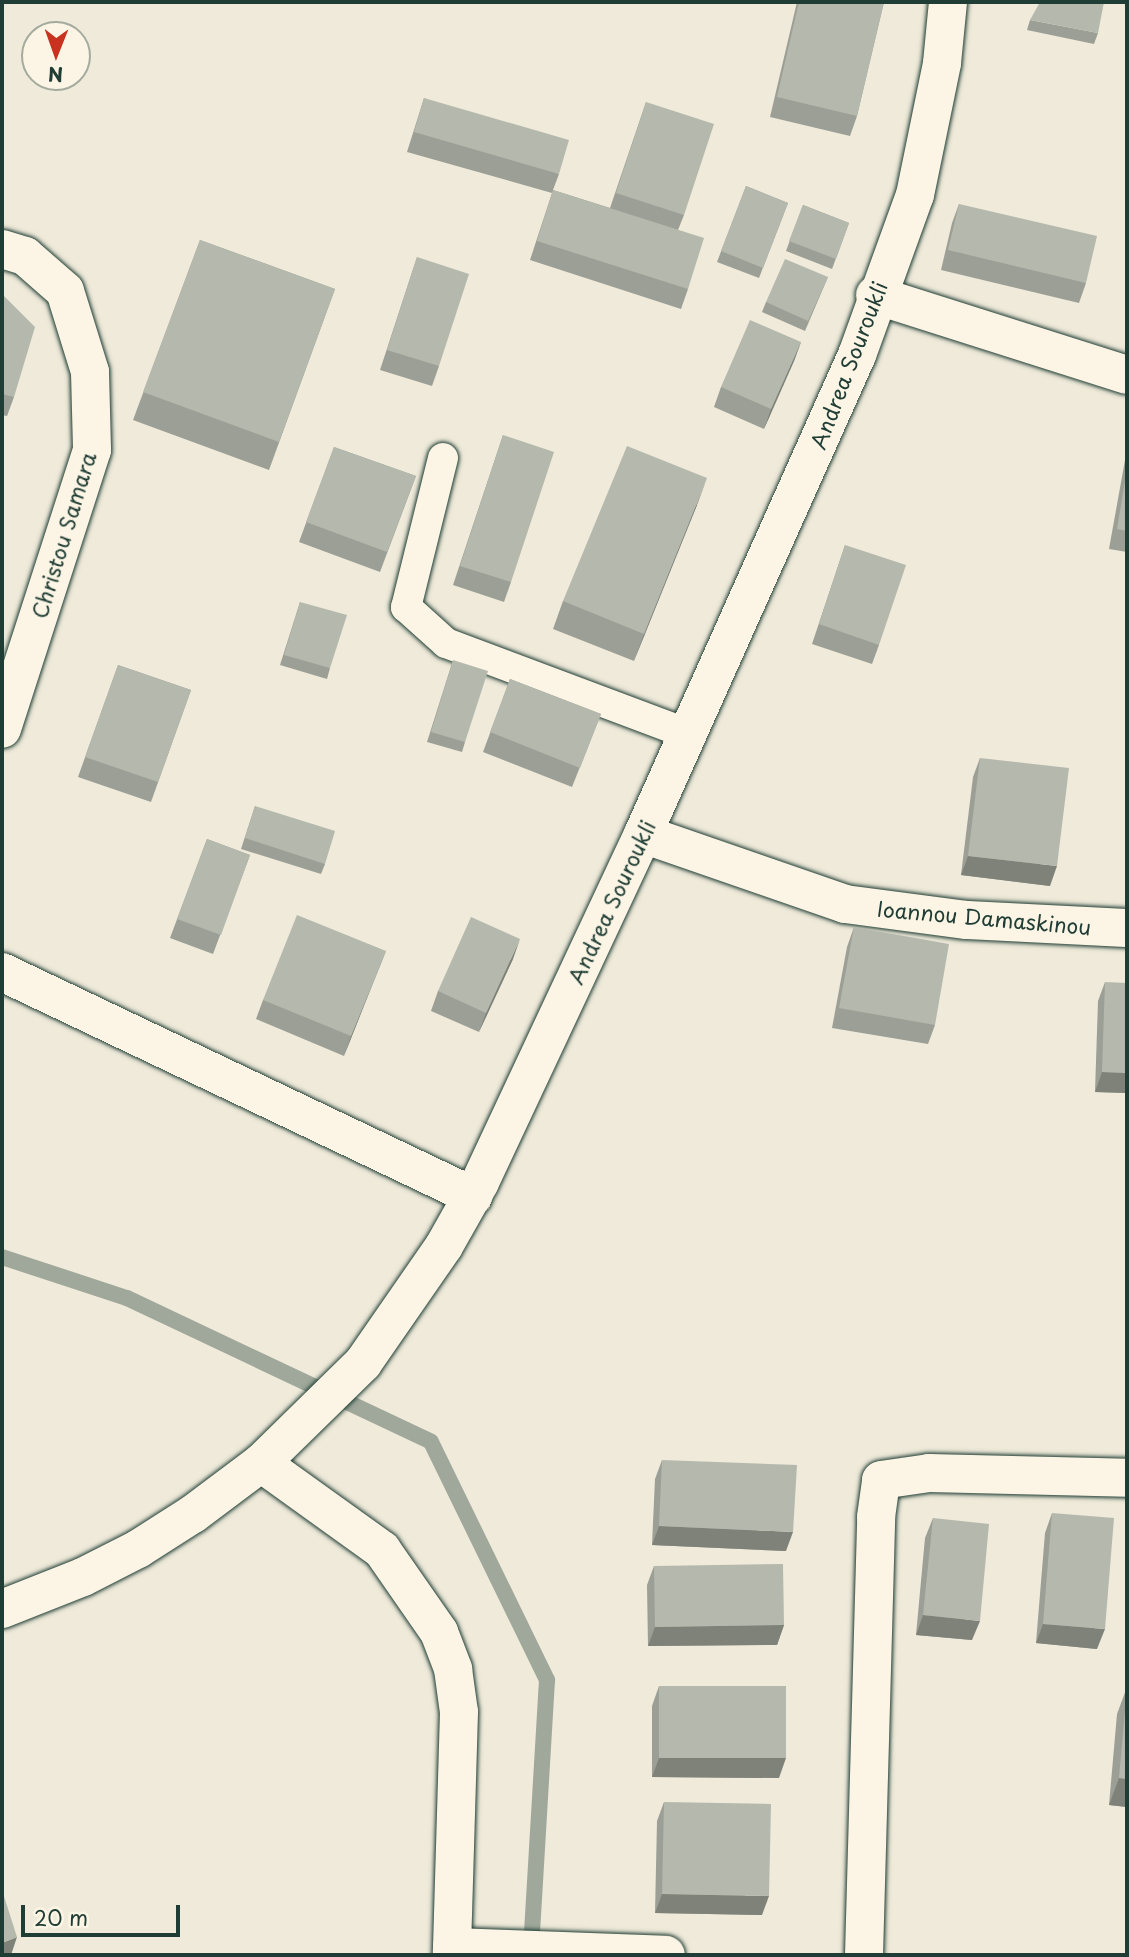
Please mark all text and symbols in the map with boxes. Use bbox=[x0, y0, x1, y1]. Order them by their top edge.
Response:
north arrow bbox=[21, 21, 91, 91]
text: N bbox=[48, 61, 63, 89]
street label: Andrea Souroukli bbox=[804, 277, 892, 453]
street label: Christou Samara bbox=[26, 449, 100, 621]
street label: Andrea Souroukli bbox=[562, 816, 660, 988]
street label: Ioannou Damaskinou bbox=[875, 895, 1093, 939]
scale bar bbox=[24, 1890, 184, 1934]
text: 20 m bbox=[34, 1901, 88, 1933]

